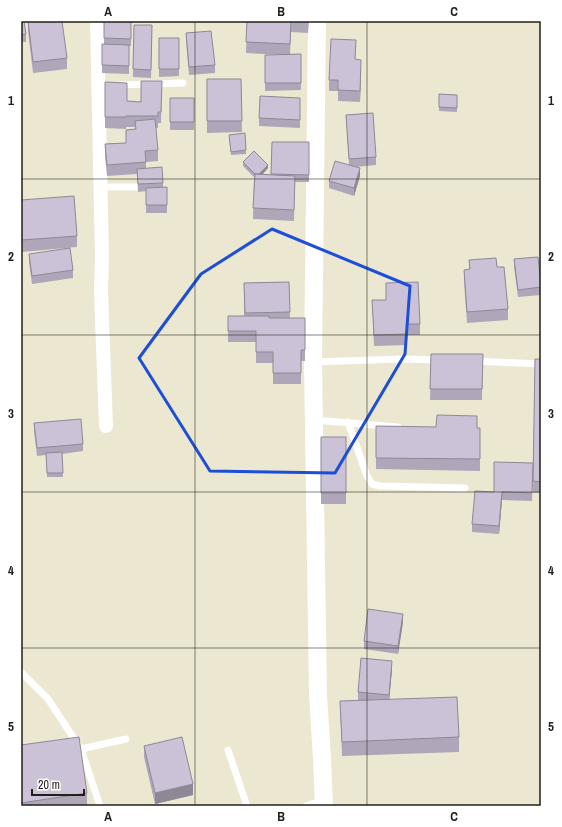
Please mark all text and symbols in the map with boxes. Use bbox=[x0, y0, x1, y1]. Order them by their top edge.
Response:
text: A bbox=[104, 3, 112, 20]
text: B bbox=[277, 3, 285, 20]
text: C bbox=[450, 3, 458, 20]
text: 1 bbox=[8, 92, 14, 109]
text: 1 bbox=[548, 92, 554, 109]
text: 2 bbox=[8, 248, 14, 265]
text: 2 bbox=[548, 248, 554, 265]
text: 3 bbox=[8, 405, 14, 422]
text: 3 bbox=[548, 405, 554, 422]
text: 4 bbox=[8, 562, 14, 579]
text: 4 bbox=[548, 562, 554, 579]
text: 5 bbox=[8, 718, 14, 735]
text: 5 bbox=[548, 718, 554, 735]
scale bar bbox=[32, 771, 84, 797]
text: 20 m bbox=[38, 777, 60, 793]
text: A bbox=[104, 808, 112, 825]
text: B bbox=[277, 808, 285, 825]
text: C bbox=[450, 808, 458, 825]

